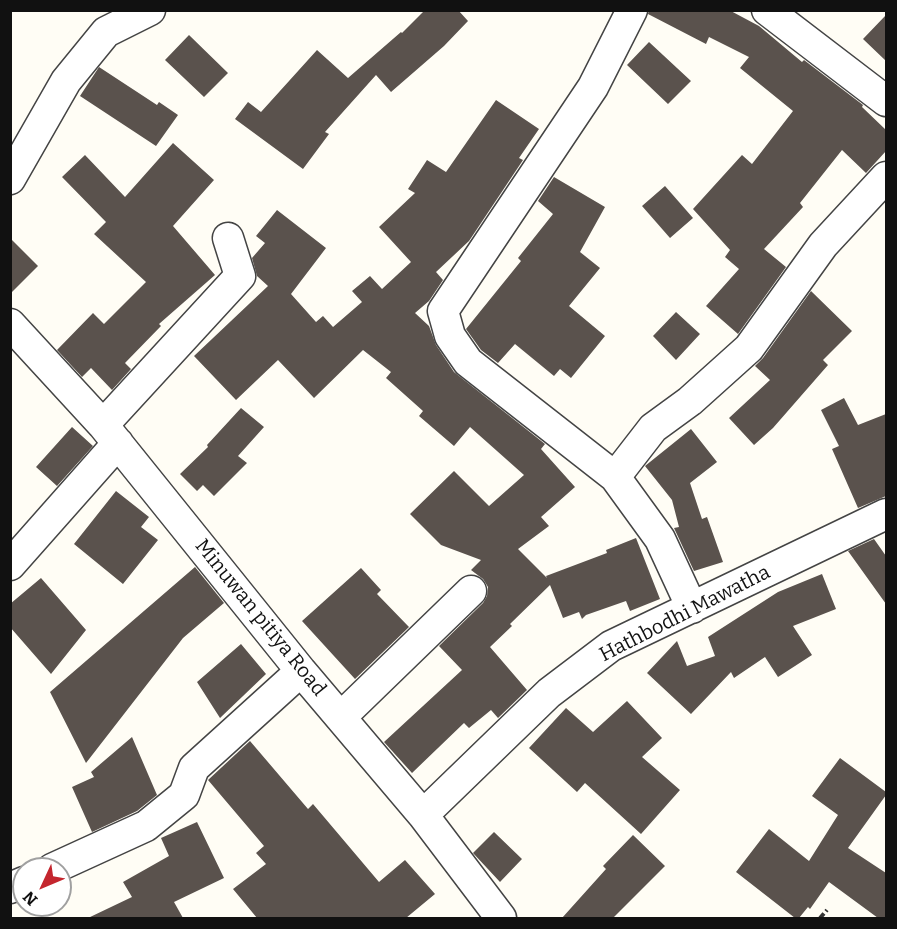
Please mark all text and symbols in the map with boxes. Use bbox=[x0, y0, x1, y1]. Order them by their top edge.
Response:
street label: Minuwan pitiya Road bbox=[189, 535, 331, 701]
street label: Hathbodhi Mawatha bbox=[596, 561, 774, 667]
north arrow bbox=[12, 857, 72, 917]
text: N bbox=[19, 887, 41, 910]

